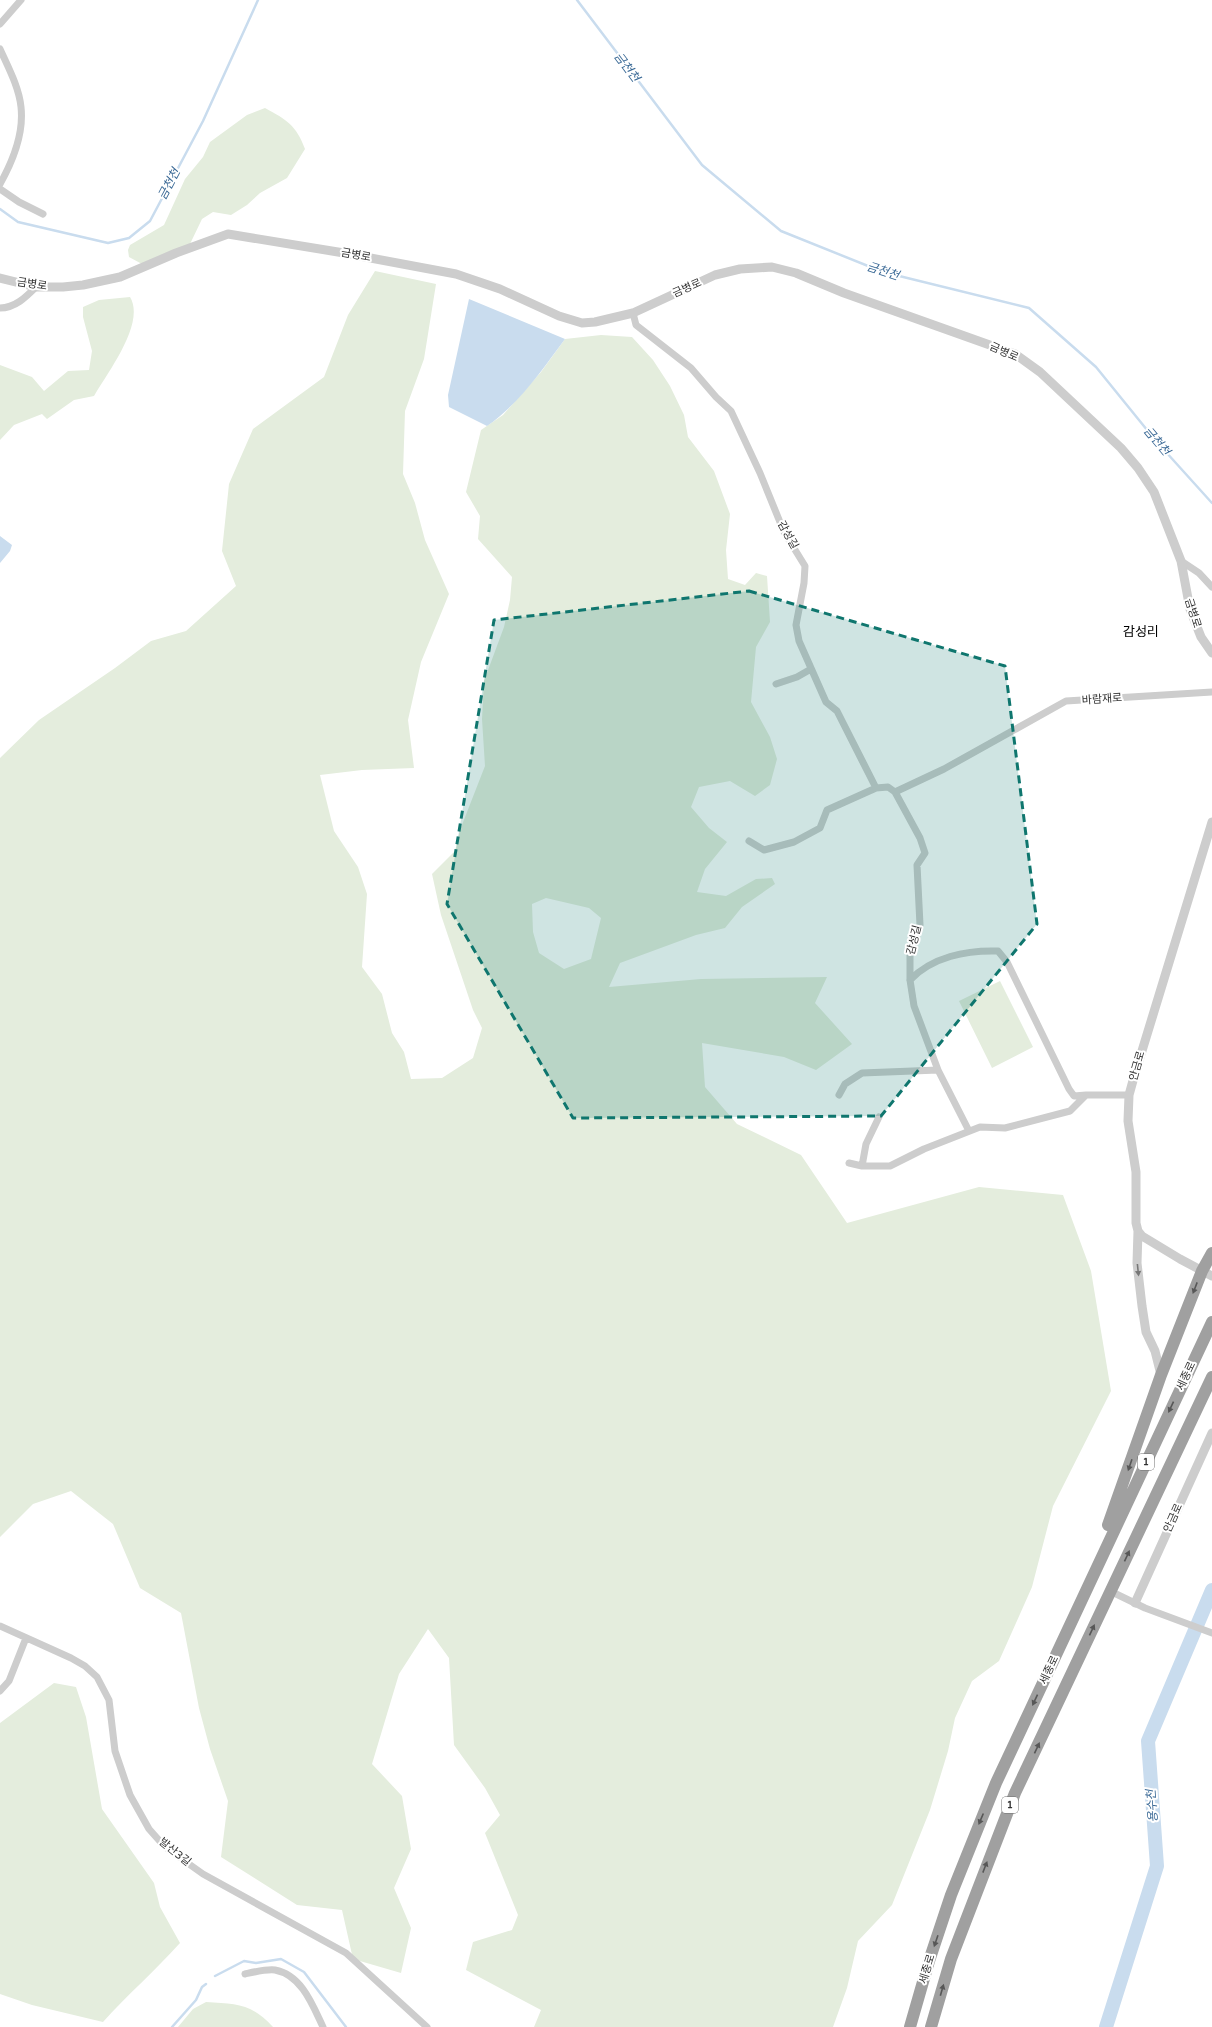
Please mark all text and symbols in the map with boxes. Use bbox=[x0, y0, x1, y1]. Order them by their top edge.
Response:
water label: 금천천 bbox=[611, 50, 644, 86]
water label: 금천천 bbox=[155, 164, 184, 202]
street label: 금병로 bbox=[340, 246, 372, 264]
water label: 금천천 bbox=[865, 259, 903, 283]
street label: 금병로 bbox=[16, 275, 48, 293]
street label: 금병로 bbox=[670, 276, 704, 300]
street label: 금병로 bbox=[987, 340, 1021, 364]
water label: 금천천 bbox=[1141, 424, 1174, 460]
street label: 감성길 bbox=[775, 519, 801, 551]
street label: 금병로 bbox=[1182, 597, 1204, 629]
district label: 감성리 bbox=[1123, 624, 1159, 640]
street label: 바람재로 bbox=[1081, 691, 1123, 707]
street label: 감성길 bbox=[904, 924, 924, 956]
street label: 안금로 bbox=[1127, 1050, 1147, 1082]
one-way arrow bbox=[1134, 1263, 1141, 1276]
one-way arrow bbox=[1192, 1283, 1198, 1295]
street label: 세종로 bbox=[1174, 1359, 1198, 1393]
one-way arrow bbox=[1168, 1402, 1174, 1413]
road number: 1 bbox=[1138, 1454, 1154, 1470]
one-way arrow bbox=[1127, 1459, 1133, 1471]
street label: 안금로 bbox=[1161, 1501, 1185, 1535]
one-way arrow bbox=[1124, 1551, 1130, 1562]
one-way arrow bbox=[1089, 1624, 1095, 1636]
street label: 세종로 bbox=[1037, 1653, 1061, 1687]
one-way arrow bbox=[1032, 1695, 1038, 1706]
one-way arrow bbox=[1034, 1742, 1040, 1753]
water label: 용수천 bbox=[1144, 1787, 1160, 1823]
road number: 1 bbox=[1002, 1797, 1018, 1813]
one-way arrow bbox=[978, 1813, 984, 1825]
street label: 발산3길 bbox=[156, 1835, 194, 1869]
one-way arrow bbox=[983, 1861, 989, 1873]
one-way arrow bbox=[932, 1935, 938, 1947]
street label: 세종로 bbox=[916, 1953, 938, 1985]
one-way arrow bbox=[939, 1983, 945, 1995]

